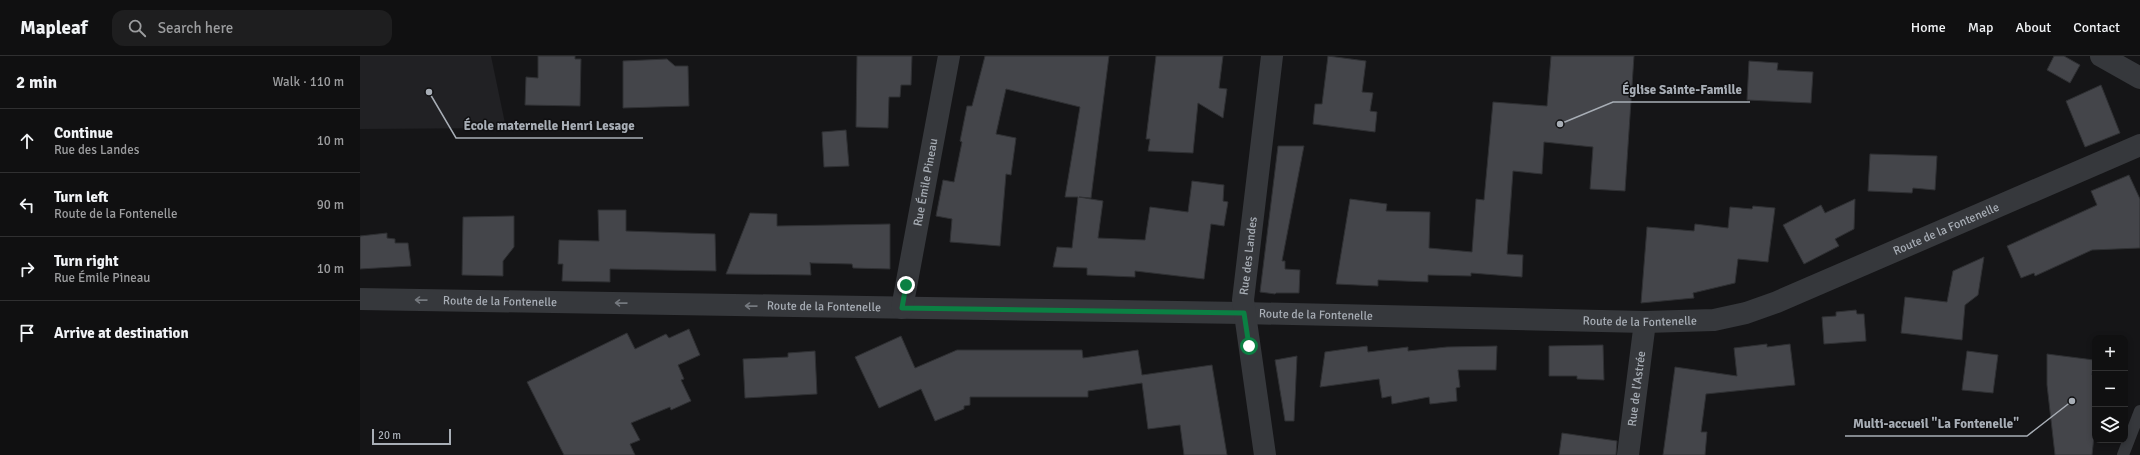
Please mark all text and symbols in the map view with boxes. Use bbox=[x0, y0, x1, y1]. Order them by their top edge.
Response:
search box bbox=[112, 10, 392, 46]
text: Mapleaf bbox=[20, 16, 88, 40]
icon: search bbox=[126, 17, 148, 39]
text: Search here bbox=[158, 19, 233, 37]
text: Home bbox=[1911, 19, 1946, 36]
text: Map bbox=[1968, 19, 1993, 36]
text: About bbox=[2015, 19, 2051, 36]
text: Contact bbox=[2073, 19, 2120, 36]
text: 2 min bbox=[16, 72, 57, 93]
text: Walk · 110 m bbox=[273, 74, 344, 90]
callout: Église Sainte-Famille bbox=[1613, 77, 1750, 102]
text: Église Sainte-Famille bbox=[1622, 81, 1743, 98]
callout: École maternelle Henri Lesage bbox=[456, 113, 643, 138]
text: École maternelle Henri Lesage bbox=[463, 117, 635, 134]
text: Continue bbox=[54, 124, 113, 142]
icon: ahead bbox=[16, 130, 38, 152]
text: 10 m bbox=[317, 133, 344, 149]
street label: Rue Émile Pineau bbox=[910, 137, 942, 227]
text: Rue des Landes bbox=[54, 142, 139, 158]
text: Turn left bbox=[54, 188, 108, 206]
icon: left bbox=[16, 194, 38, 216]
text: 90 m bbox=[317, 197, 344, 213]
street label: Route de la Fontenelle bbox=[1891, 200, 2002, 259]
text: Route de la Fontenelle bbox=[54, 206, 178, 222]
street label: Rue des Landes bbox=[1237, 216, 1261, 296]
text: Turn right bbox=[54, 252, 119, 270]
icon: right bbox=[16, 258, 38, 280]
text: 10 m bbox=[317, 261, 344, 277]
text: Rue Émile Pineau bbox=[54, 270, 150, 286]
route end bbox=[897, 276, 915, 294]
street label: Route de la Fontenelle bbox=[443, 293, 557, 310]
one-way arrow bbox=[415, 296, 428, 304]
street label: Route de la Fontenelle bbox=[767, 298, 881, 315]
one-way arrow bbox=[615, 299, 628, 307]
one-way arrow bbox=[745, 302, 758, 309]
street label: Route de la Fontenelle bbox=[1259, 306, 1373, 324]
street label: Route de la Fontenelle bbox=[1583, 313, 1697, 330]
icon: arrive bbox=[16, 322, 38, 344]
text: Arrive at destination bbox=[54, 324, 189, 342]
map controls bbox=[2092, 335, 2128, 443]
button: + bbox=[2092, 335, 2128, 371]
route start bbox=[1240, 337, 1258, 355]
street label: Rue de l'Astrée bbox=[1625, 350, 1649, 427]
button: − bbox=[2092, 371, 2128, 407]
button: layers bbox=[2092, 407, 2128, 443]
callout: Multi-accueil "La Fontenelle" bbox=[1845, 411, 2027, 436]
text: Multi-accueil "La Fontenelle" bbox=[1853, 416, 2019, 432]
scale bar bbox=[372, 427, 451, 446]
text: 20 m bbox=[378, 429, 401, 442]

